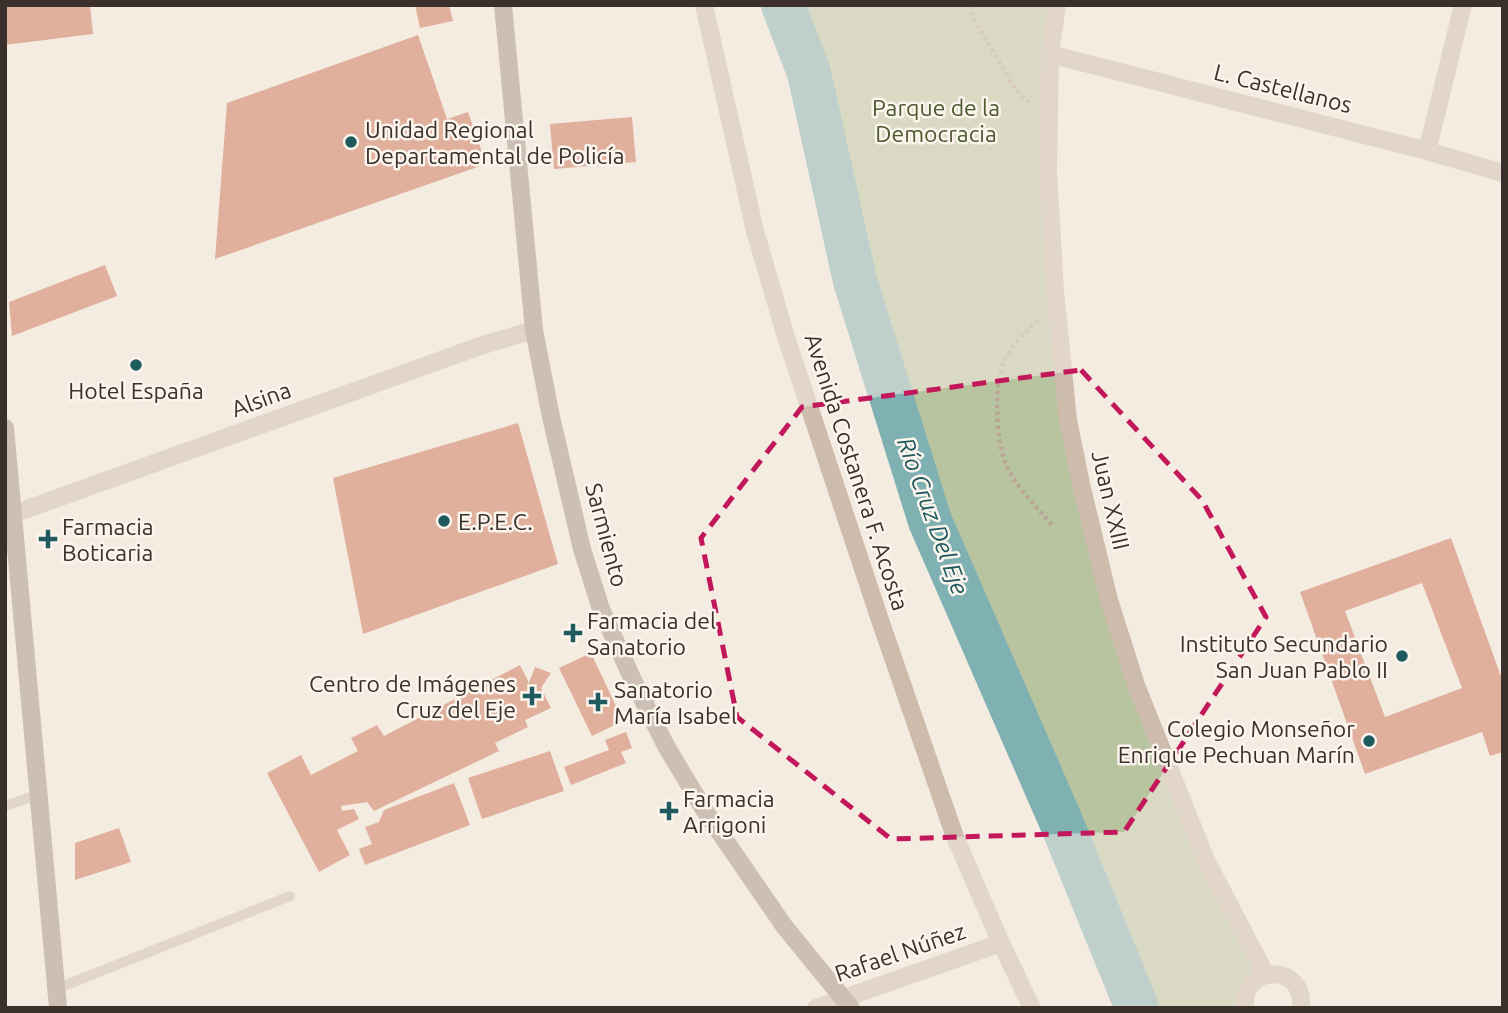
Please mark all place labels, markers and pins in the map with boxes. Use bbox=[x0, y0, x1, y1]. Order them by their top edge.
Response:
place label: Unidad Regional Departamental de Policía bbox=[365, 117, 625, 168]
marker: Unidad Regional Departamental de Policía bbox=[343, 134, 359, 150]
marker: Hotel España bbox=[128, 357, 144, 373]
place label: Hotel España bbox=[68, 378, 204, 403]
place label: E.P.E.C. bbox=[458, 509, 533, 534]
marker: E.P.E.C. bbox=[436, 513, 452, 529]
place label: Farmacia Boticaria bbox=[62, 514, 154, 565]
marker: Farmacia Boticaria bbox=[40, 531, 56, 547]
place label: Farmacia del Sanatorio bbox=[587, 608, 716, 659]
marker: Farmacia del Sanatorio bbox=[565, 625, 581, 641]
place label: Instituto Secundario San Juan Pablo II bbox=[1180, 631, 1388, 682]
marker: Instituto Secundario San Juan Pablo II bbox=[1394, 648, 1410, 664]
place label: Centro de Imágenes Cruz del Eje bbox=[309, 671, 516, 722]
place label: Sanatorio María Isabel bbox=[614, 677, 737, 728]
marker: Centro de Imágenes Cruz del Eje bbox=[522, 686, 542, 706]
marker: Sanatorio María Isabel bbox=[588, 692, 608, 712]
place label: Colegio Monseñor Enrique Pechuan Marín bbox=[1118, 716, 1355, 767]
marker: Colegio Monseñor Enrique Pechuan Marín bbox=[1361, 733, 1377, 749]
place label: Farmacia Arrigoni bbox=[683, 786, 775, 837]
marker: Farmacia Arrigoni bbox=[661, 803, 677, 819]

